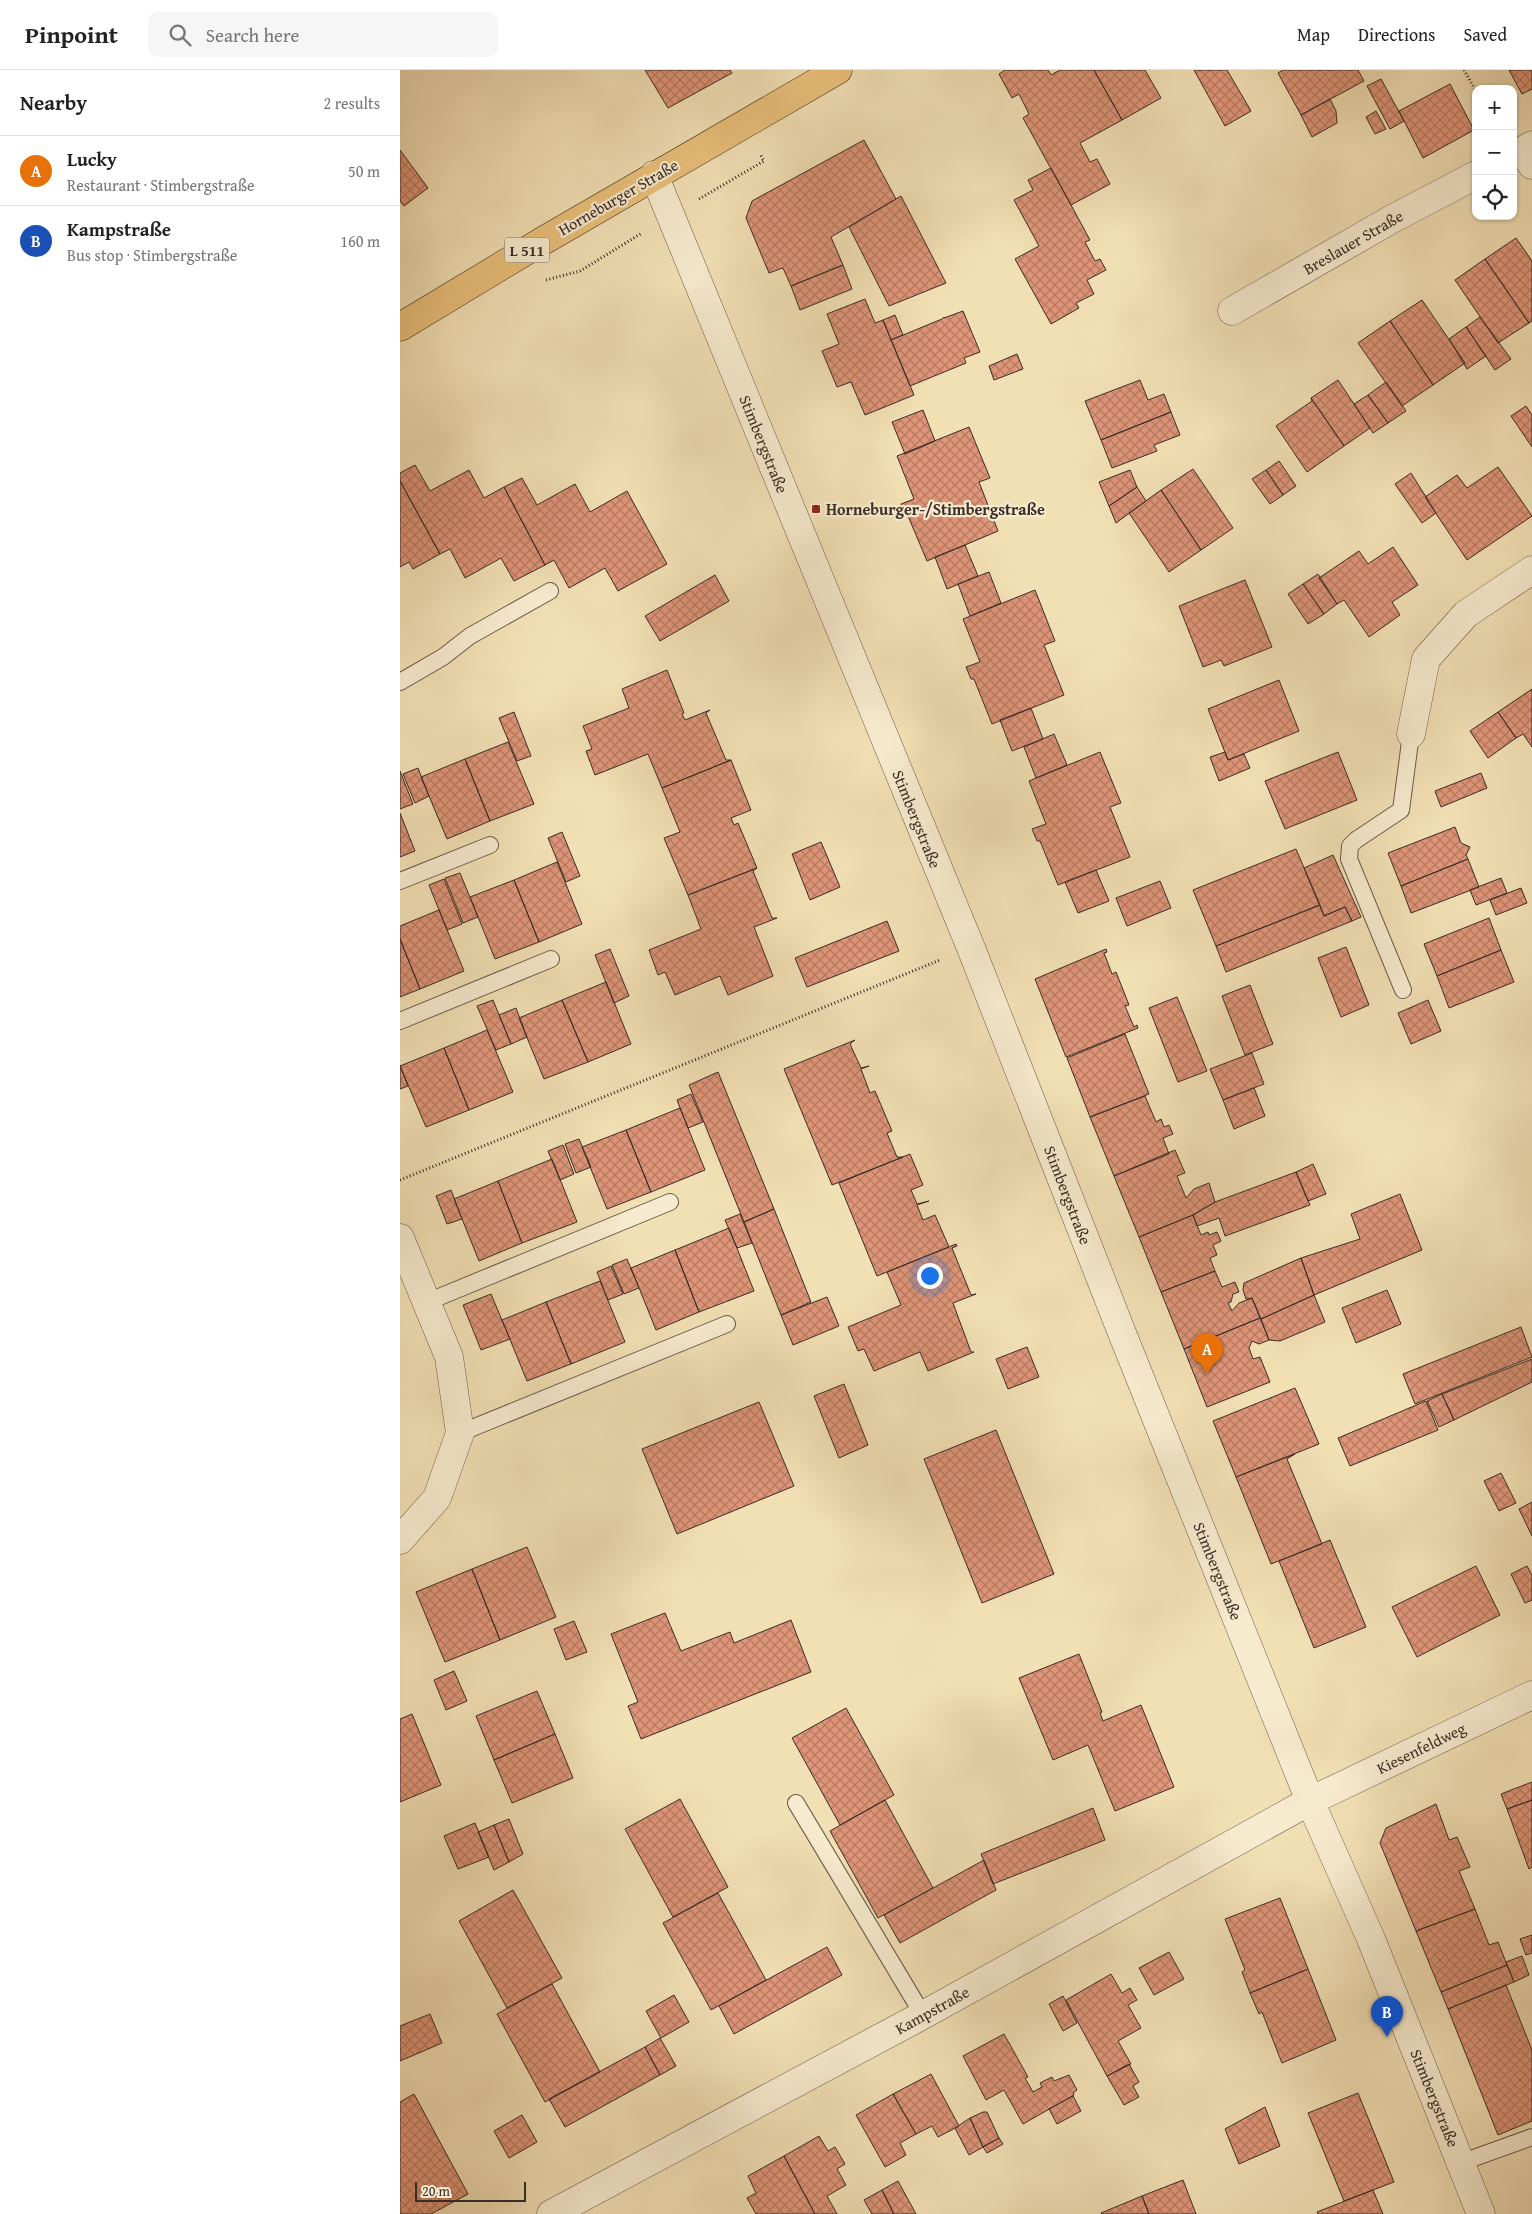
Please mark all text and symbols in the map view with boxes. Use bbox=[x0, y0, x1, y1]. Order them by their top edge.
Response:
search box bbox=[148, 12, 498, 57]
text: Pinpoint bbox=[25, 17, 118, 52]
icon: search bbox=[166, 21, 194, 49]
text: Search here bbox=[206, 21, 299, 49]
text: Map bbox=[1297, 21, 1330, 48]
text: Directions bbox=[1358, 21, 1435, 48]
text: Saved bbox=[1463, 21, 1507, 48]
map controls bbox=[1472, 85, 1517, 220]
button: + bbox=[1472, 85, 1517, 130]
text: Nearby bbox=[20, 87, 87, 118]
text: 2 results bbox=[323, 91, 380, 115]
button: − bbox=[1472, 130, 1517, 175]
text: Lucky bbox=[67, 145, 117, 173]
street label: Horneburger Straße bbox=[553, 153, 683, 241]
text: A bbox=[31, 159, 41, 183]
text: 50 m bbox=[348, 159, 380, 183]
text: Restaurant · Stimbergstraße bbox=[67, 173, 255, 197]
button: locate bbox=[1472, 175, 1517, 220]
street label: Breslauer Straße bbox=[1299, 204, 1407, 280]
text: Kampstraße bbox=[67, 215, 171, 243]
text: B bbox=[31, 229, 41, 253]
text: 160 m bbox=[340, 229, 380, 253]
road number: L 511 bbox=[504, 238, 550, 262]
text: Bus stop · Stimbergstraße bbox=[67, 243, 237, 267]
street label: Stimbergstraße bbox=[733, 391, 795, 497]
place label: Horneburger-/Stimbergstraße bbox=[826, 497, 1045, 521]
marker: Horneburger-/Stimbergstraße bbox=[810, 503, 822, 515]
street label: Stimbergstraße bbox=[886, 766, 948, 872]
street label: Stimbergstraße bbox=[1038, 1142, 1098, 1248]
your location bbox=[917, 1263, 943, 1289]
pin: A bbox=[1191, 1333, 1223, 1374]
street label: Stimbergstraße bbox=[1187, 1518, 1249, 1624]
street label: Kiesenfeldweg bbox=[1372, 1716, 1470, 1780]
street label: Kampstraße bbox=[890, 1980, 974, 2040]
pin: B bbox=[1371, 1996, 1403, 2037]
street label: Stimbergstraße bbox=[1404, 2045, 1466, 2151]
scale bar bbox=[415, 2179, 526, 2202]
text: 20 m bbox=[422, 2181, 450, 2201]

